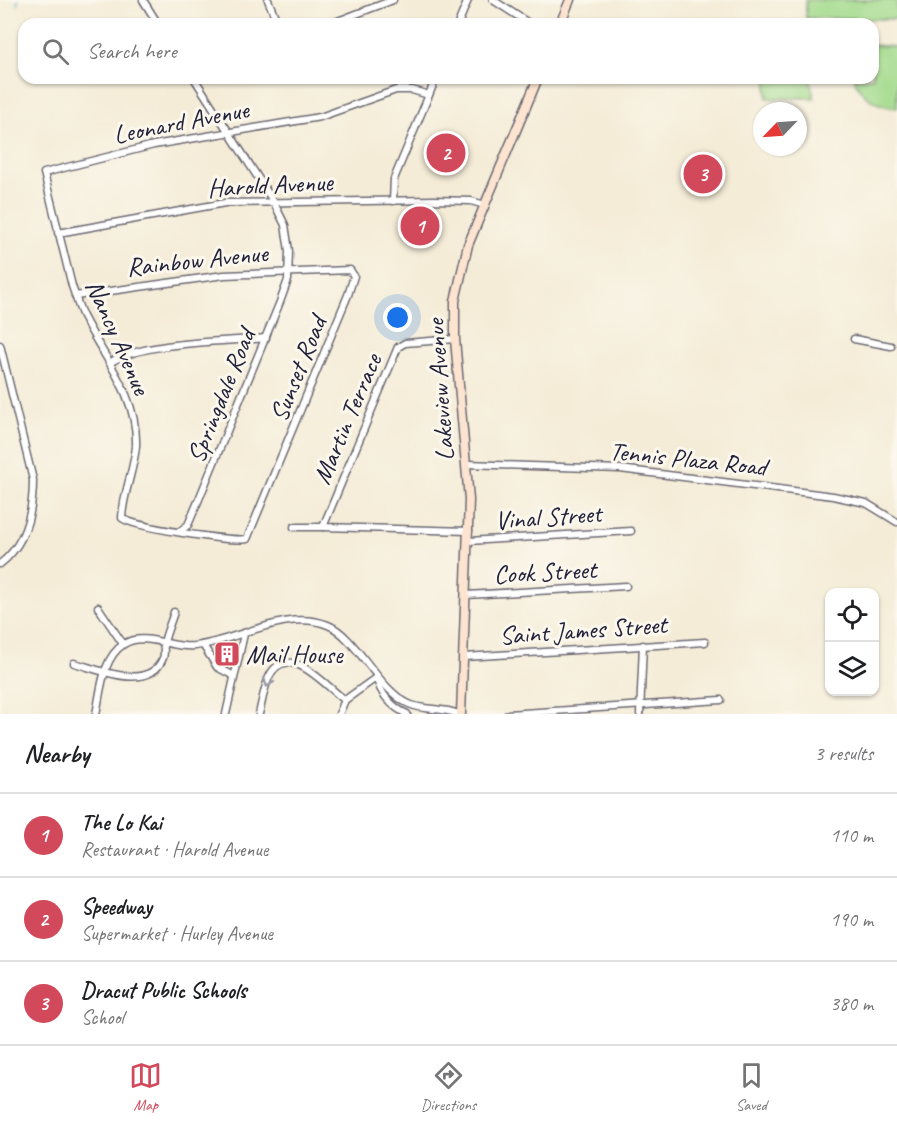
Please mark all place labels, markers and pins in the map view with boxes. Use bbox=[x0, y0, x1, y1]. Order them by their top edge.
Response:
pin: 2 bbox=[426, 130, 466, 176]
pin: 3 bbox=[684, 152, 722, 196]
pin: 1 bbox=[400, 204, 440, 248]
place label: Mail House bbox=[246, 638, 344, 671]
building icon: Mail House bbox=[212, 639, 242, 669]

